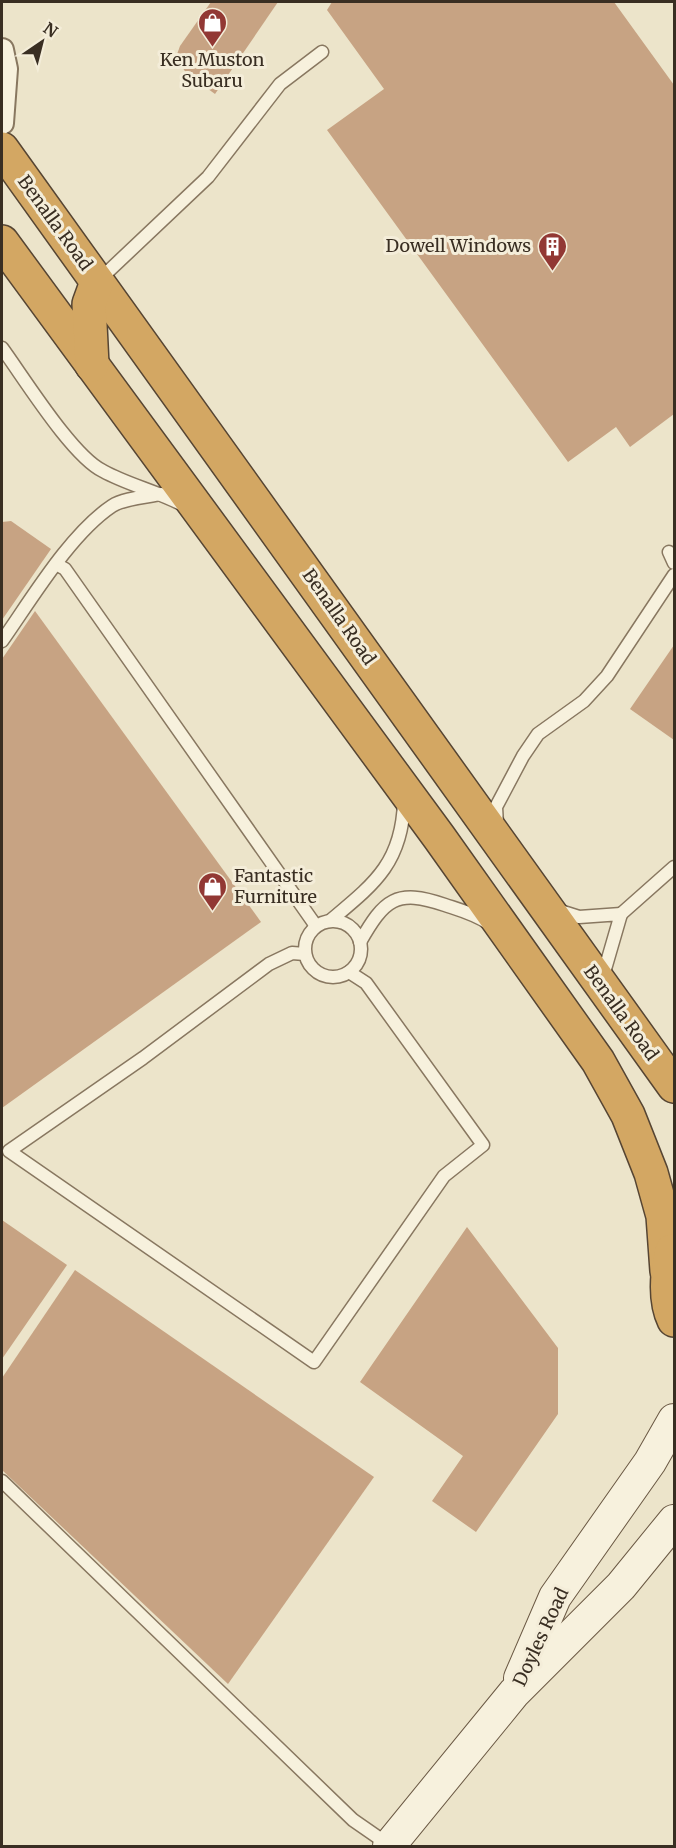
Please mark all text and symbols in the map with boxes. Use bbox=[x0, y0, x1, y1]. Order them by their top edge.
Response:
shop icon: Ken Muston Subaru bbox=[196, 7, 228, 49]
north arrow bbox=[12, 12, 72, 72]
text: N bbox=[40, 18, 62, 42]
place label: Ken Muston Subaru bbox=[160, 48, 264, 92]
street label: Benalla Road bbox=[13, 170, 98, 275]
building icon: Dowell Windows bbox=[536, 230, 568, 272]
place label: Dowell Windows bbox=[386, 234, 531, 257]
street label: Benalla Road bbox=[298, 564, 381, 669]
place label: Fantastic Furniture bbox=[234, 864, 317, 908]
shop icon: Fantastic Furniture bbox=[197, 870, 229, 912]
street label: Benalla Road bbox=[579, 960, 664, 1065]
street label: Doyles Road bbox=[508, 1584, 573, 1690]

